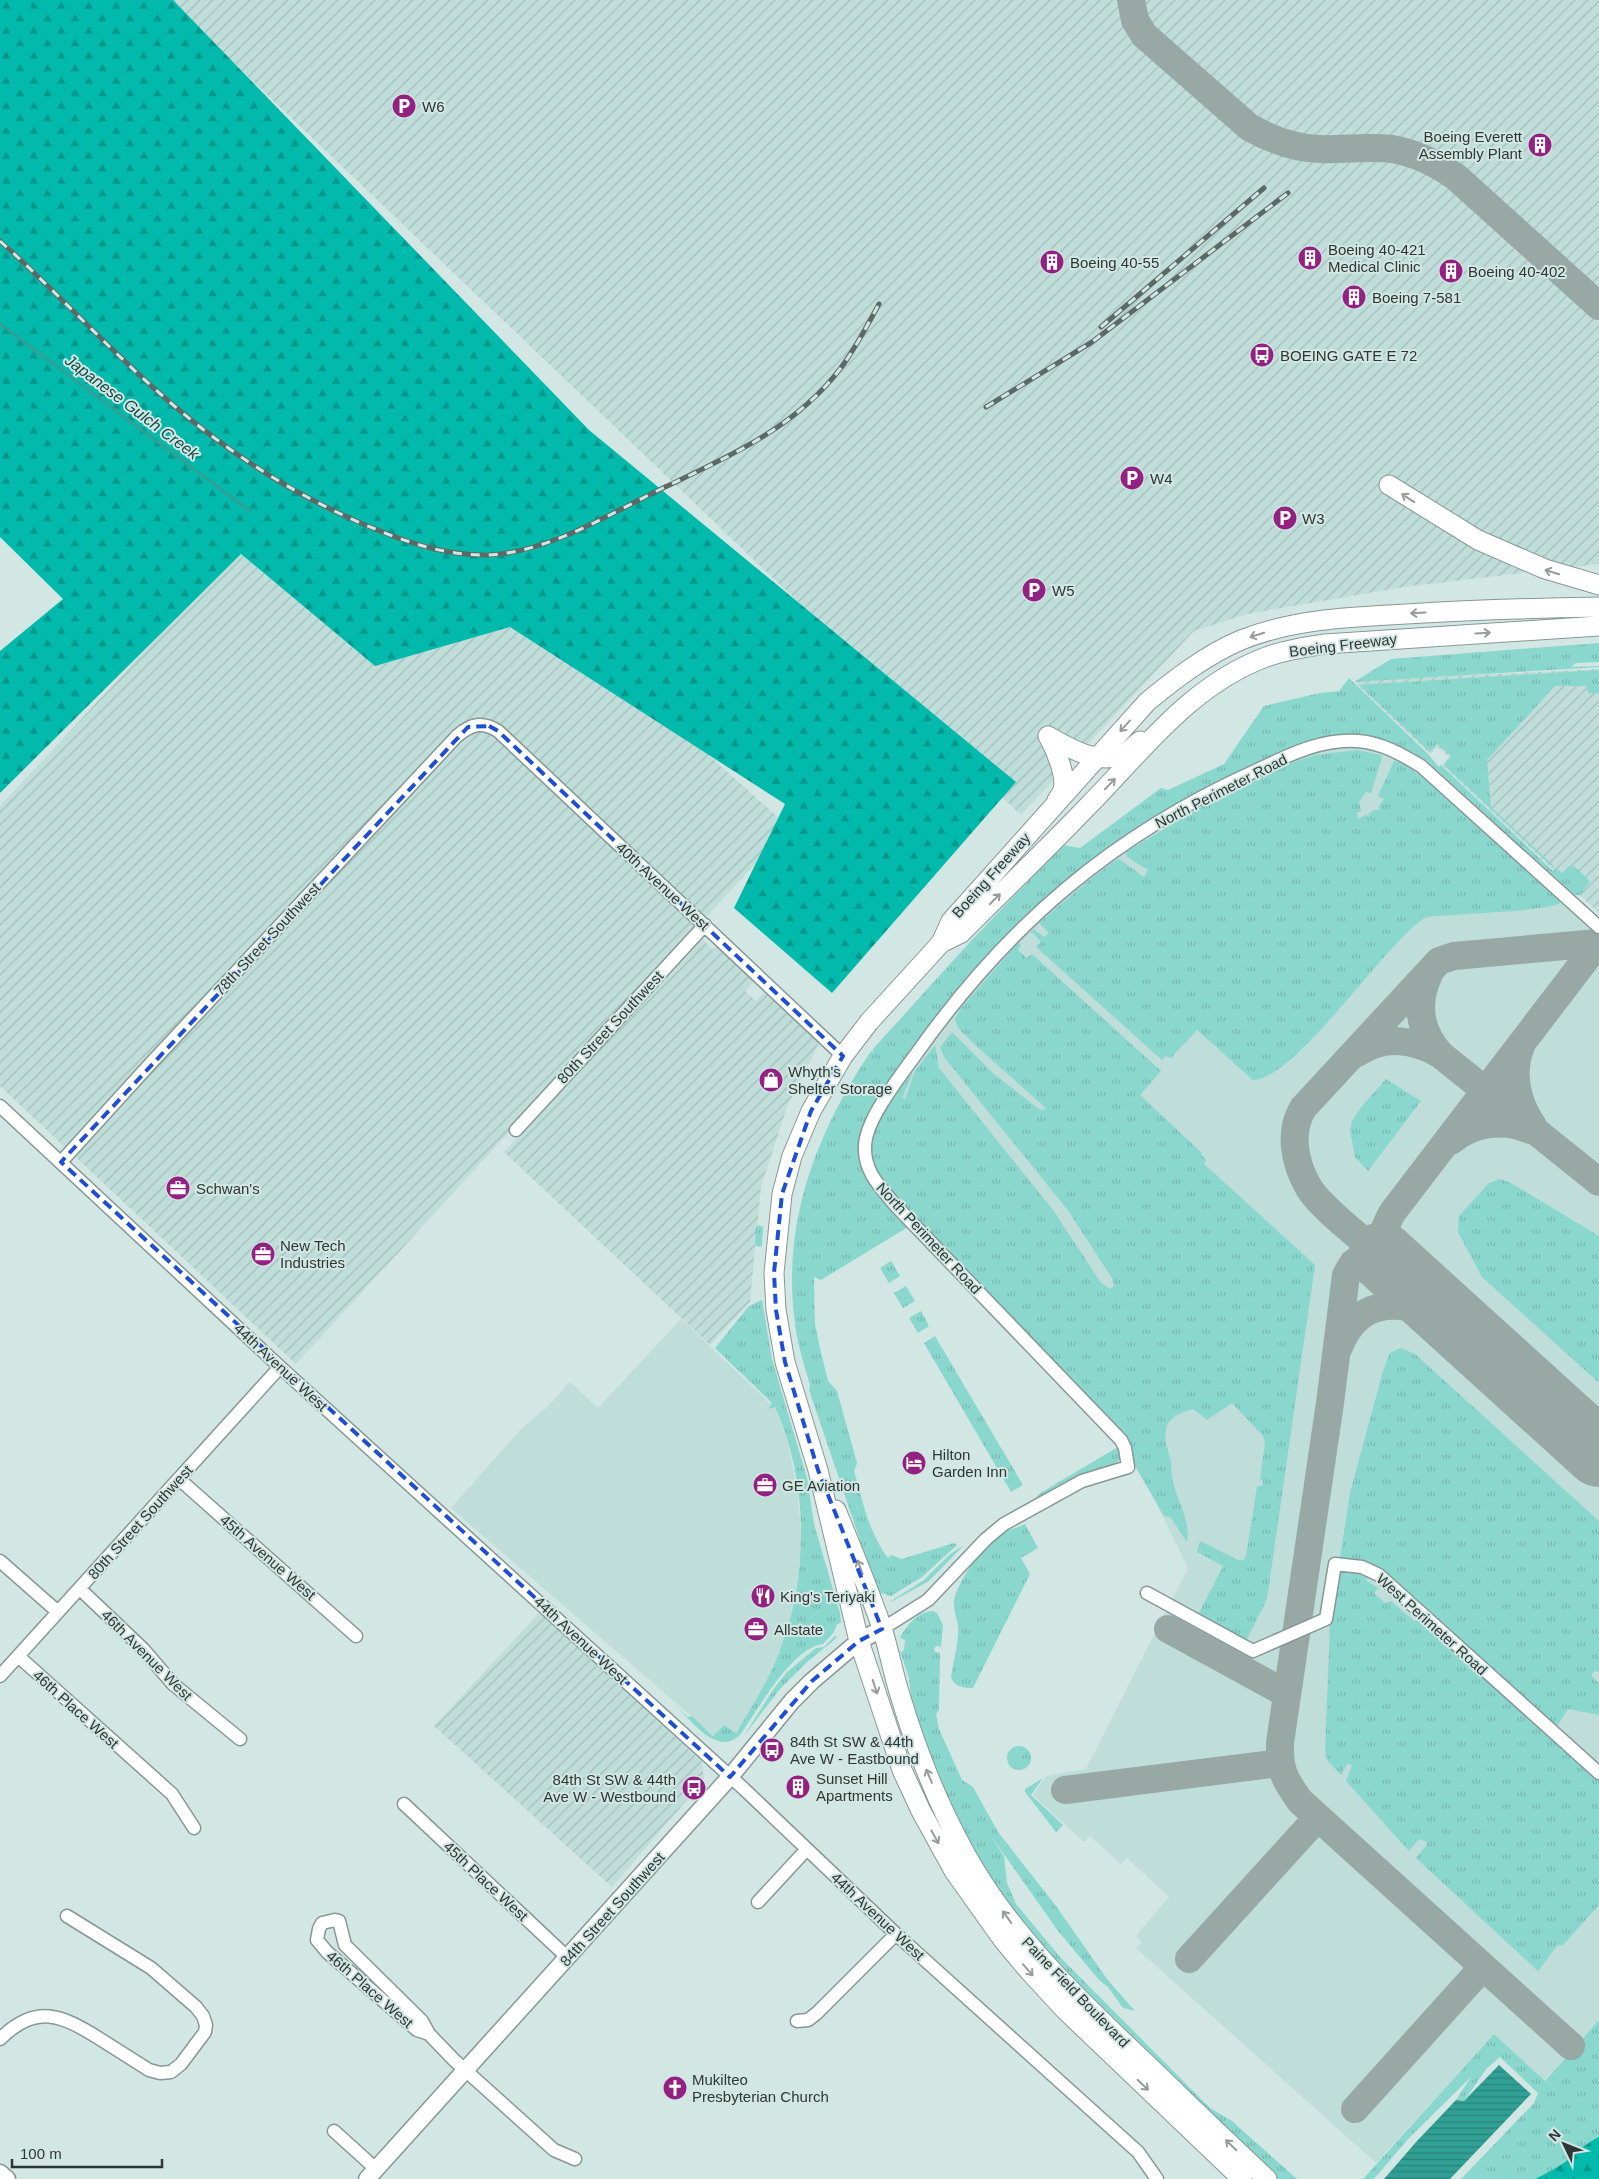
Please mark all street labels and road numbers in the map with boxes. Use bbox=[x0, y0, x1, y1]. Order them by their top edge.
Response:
street label: Boeing Freeway bbox=[1288, 630, 1398, 660]
street label: North Perimeter Road bbox=[1152, 750, 1290, 832]
street label: Boeing Freeway bbox=[948, 829, 1034, 921]
street label: 40th Avenue West bbox=[613, 838, 714, 934]
street label: 78th Street Southwest bbox=[210, 879, 324, 999]
street label: 80th Street Southwest bbox=[553, 967, 667, 1087]
street label: North Perimeter Road bbox=[873, 1179, 985, 1297]
street label: 44th Avenue West bbox=[231, 1319, 332, 1415]
street label: 80th Street Southwest bbox=[84, 1461, 196, 1583]
street label: 45th Avenue West bbox=[217, 1511, 320, 1604]
street label: West Perimeter Road bbox=[1373, 1570, 1491, 1678]
street label: 44th Avenue West bbox=[531, 1592, 632, 1688]
street label: 46th Avenue West bbox=[98, 1606, 196, 1704]
street label: 46th Place West bbox=[30, 1666, 123, 1752]
street label: 45th Place West bbox=[440, 1838, 532, 1925]
street label: 84th Street Southwest bbox=[556, 1848, 668, 1970]
street label: 44th Avenue West bbox=[828, 1868, 929, 1964]
street label: Paine Field Boulevard bbox=[1019, 1933, 1133, 2051]
street label: 46th Place West bbox=[323, 1947, 417, 2032]

